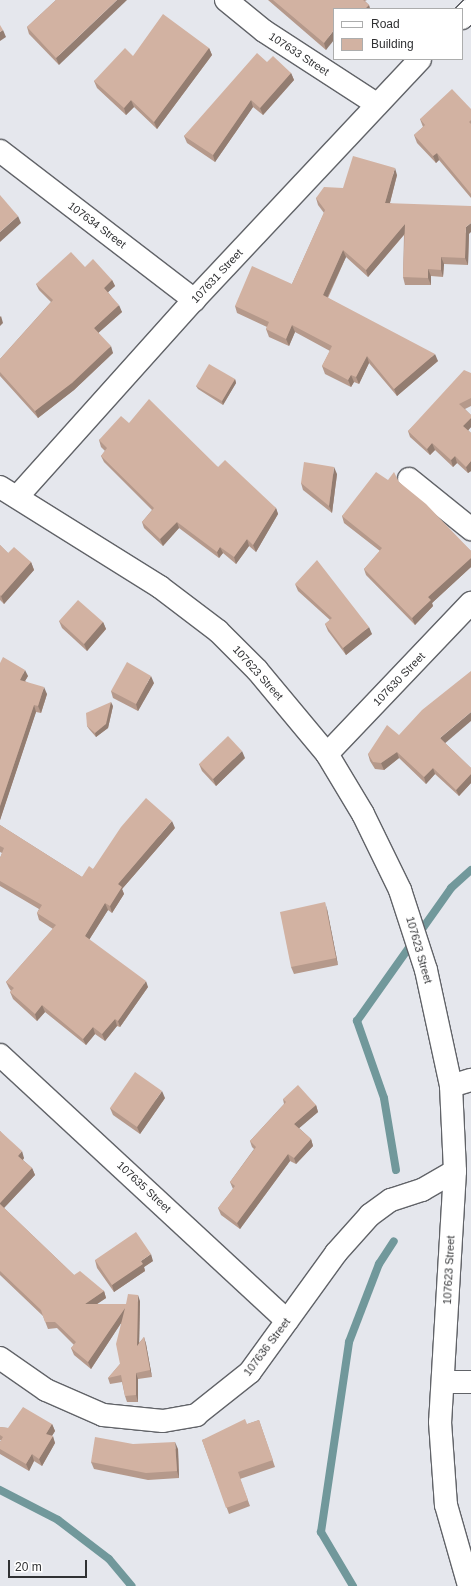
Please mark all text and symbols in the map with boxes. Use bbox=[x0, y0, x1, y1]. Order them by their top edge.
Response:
legend bbox=[333, 8, 463, 60]
text: Road bbox=[371, 17, 400, 31]
street label: 107633 Street bbox=[266, 30, 332, 78]
text: Building bbox=[371, 37, 414, 51]
street label: 107634 Street bbox=[65, 199, 129, 251]
street label: 107631 Street bbox=[189, 246, 245, 306]
street label: 107623 Street bbox=[230, 643, 286, 703]
street label: 107630 Street bbox=[370, 650, 428, 708]
street label: 107623 Street bbox=[403, 915, 435, 985]
street label: 107635 Street bbox=[114, 1159, 174, 1215]
street label: 107623 Street bbox=[441, 1235, 457, 1305]
street label: 107636 Street bbox=[241, 1315, 293, 1379]
scale bar bbox=[10, 1552, 89, 1578]
text: 20 m bbox=[15, 1560, 42, 1574]

